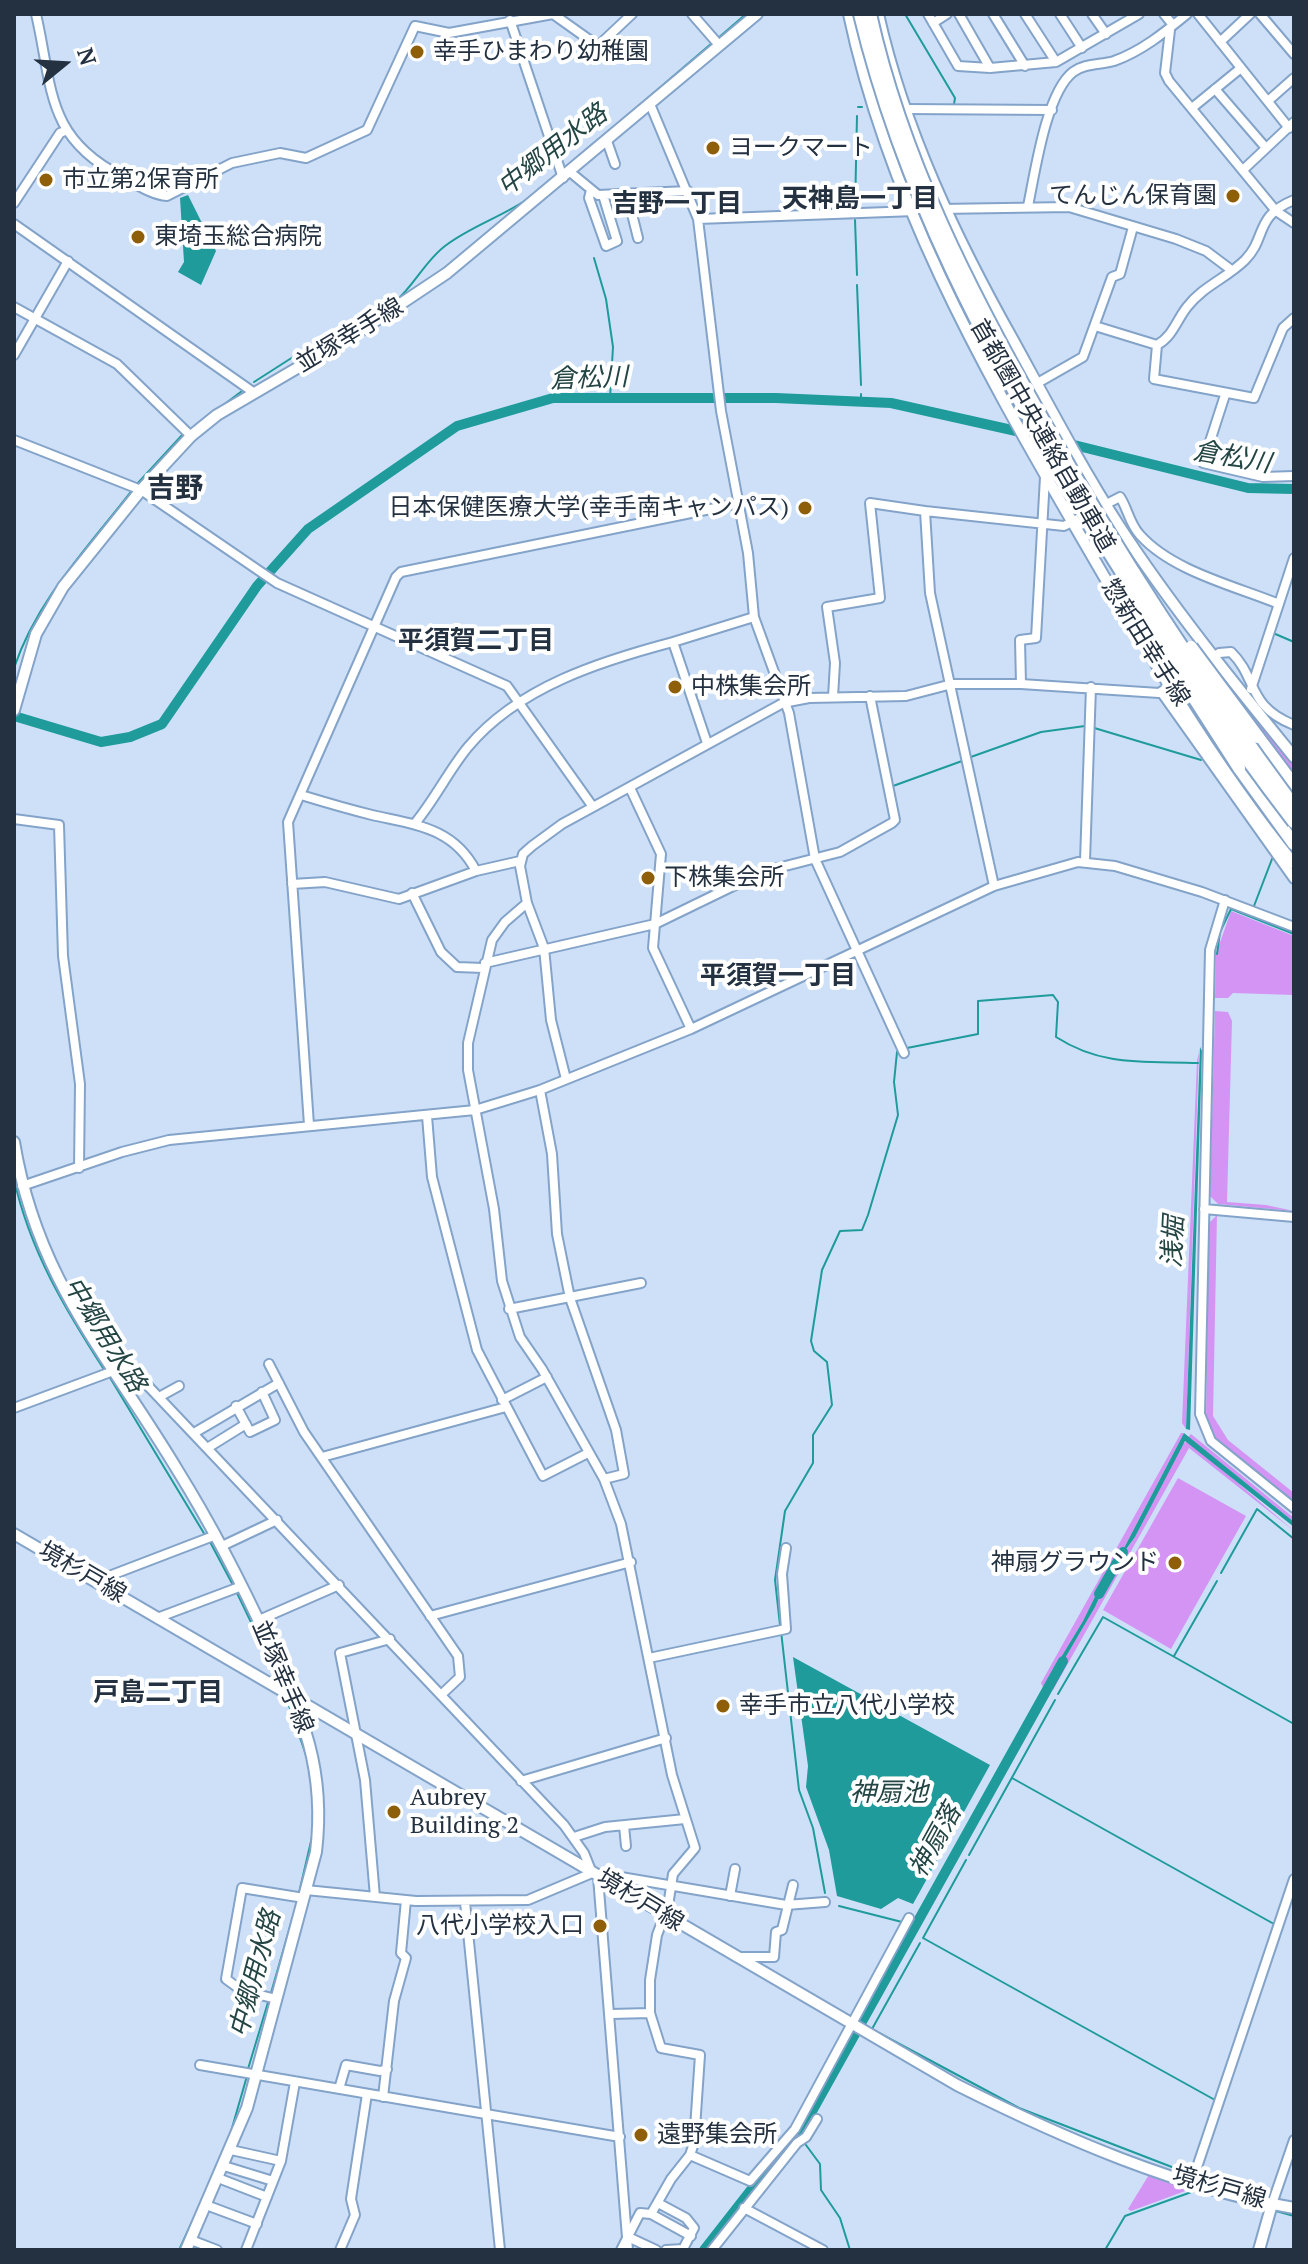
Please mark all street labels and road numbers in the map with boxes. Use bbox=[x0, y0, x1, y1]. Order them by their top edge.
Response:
street label: 並塚幸手線 bbox=[291, 293, 409, 379]
street label: 首都圏中央連絡自動車道 bbox=[964, 314, 1120, 558]
street label: 惣新田幸手線 bbox=[1095, 574, 1195, 712]
street label: 境杉戸線 bbox=[33, 1537, 131, 1609]
street label: 並塚幸手線 bbox=[245, 1616, 319, 1738]
street label: 境杉戸線 bbox=[591, 1864, 689, 1938]
street label: 境杉戸線 bbox=[1169, 2161, 1269, 2215]

